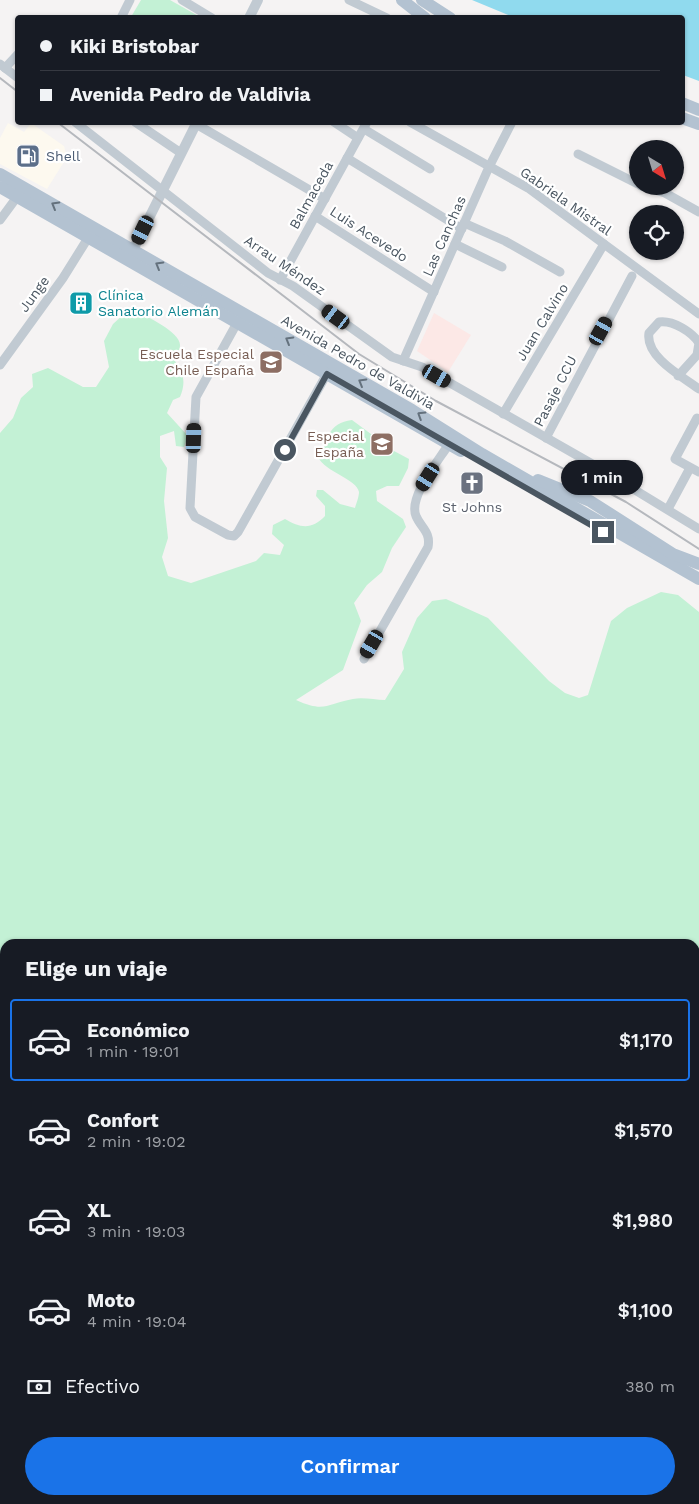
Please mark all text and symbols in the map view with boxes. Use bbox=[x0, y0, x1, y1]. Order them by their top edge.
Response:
text: Kiki Bristobar bbox=[70, 35, 199, 58]
text: Avenida Pedro de Valdivia bbox=[70, 83, 311, 106]
north arrow bbox=[629, 140, 684, 195]
map controls bbox=[629, 140, 684, 260]
fuel station icon: Shell bbox=[15, 143, 41, 169]
place label: Shell bbox=[46, 148, 81, 164]
street label: Balmaceda bbox=[286, 158, 336, 232]
street label: Gabriela Mistral bbox=[517, 164, 615, 239]
street label: Las Canchas bbox=[419, 193, 469, 279]
one-way arrow bbox=[52, 202, 61, 212]
street label: Luis Acevedo bbox=[327, 203, 411, 265]
button: locate bbox=[629, 205, 684, 260]
car bbox=[129, 213, 156, 247]
street label: Arrau Méndez bbox=[241, 232, 329, 298]
one-way arrow bbox=[155, 261, 164, 271]
street label: Junge bbox=[16, 273, 52, 315]
street label: Juan Calvino bbox=[513, 280, 571, 364]
place label: Clínica Sanatorio Alemán bbox=[98, 287, 219, 319]
building icon: Clínica Sanatorio Alemán bbox=[68, 290, 94, 316]
car bbox=[319, 302, 352, 332]
street label: Avenida Pedro de Valdivia bbox=[278, 311, 438, 413]
car bbox=[587, 314, 614, 348]
one-way arrow bbox=[286, 336, 295, 346]
place label: Escuela Especial Chile España bbox=[140, 346, 255, 378]
school or university icon: Escuela Especial Chile España bbox=[258, 349, 284, 375]
street label: Pasaje CCU bbox=[530, 353, 580, 429]
car bbox=[420, 362, 453, 390]
one-way arrow bbox=[359, 378, 368, 388]
one-way arrow bbox=[417, 412, 426, 422]
car bbox=[185, 423, 202, 453]
place label: Especial España bbox=[307, 428, 365, 460]
school or university icon: Especial España bbox=[369, 431, 395, 457]
route start bbox=[274, 439, 296, 461]
car bbox=[413, 460, 442, 494]
callout: 1 min bbox=[562, 460, 644, 494]
text: 1 min bbox=[581, 468, 623, 487]
church icon: St Johns bbox=[459, 470, 485, 496]
place label: St Johns bbox=[442, 499, 502, 515]
route end bbox=[592, 521, 614, 543]
car bbox=[358, 627, 385, 661]
text: Elige un viaje bbox=[25, 956, 168, 981]
icon: car bbox=[27, 1018, 72, 1063]
text: Económico bbox=[87, 1019, 190, 1042]
text: $1,170 bbox=[619, 1029, 673, 1052]
text: 1 min · 19:01 bbox=[87, 1042, 179, 1061]
icon: car bbox=[27, 1108, 72, 1153]
text: Confort bbox=[87, 1109, 158, 1132]
text: $1,570 bbox=[614, 1119, 673, 1142]
text: 2 min · 19:02 bbox=[87, 1132, 186, 1151]
icon: car bbox=[27, 1198, 72, 1243]
text: XL bbox=[87, 1199, 111, 1222]
text: $1,980 bbox=[612, 1209, 673, 1232]
text: 3 min · 19:03 bbox=[87, 1222, 185, 1241]
icon: car bbox=[27, 1288, 72, 1333]
text: Moto bbox=[87, 1289, 135, 1312]
text: $1,100 bbox=[618, 1299, 673, 1322]
text: 4 min · 19:04 bbox=[87, 1312, 186, 1331]
icon: cash bbox=[25, 1373, 53, 1401]
text: Efectivo bbox=[65, 1375, 140, 1398]
text: 380 m bbox=[625, 1377, 675, 1396]
button: Confirmar bbox=[25, 1437, 675, 1495]

